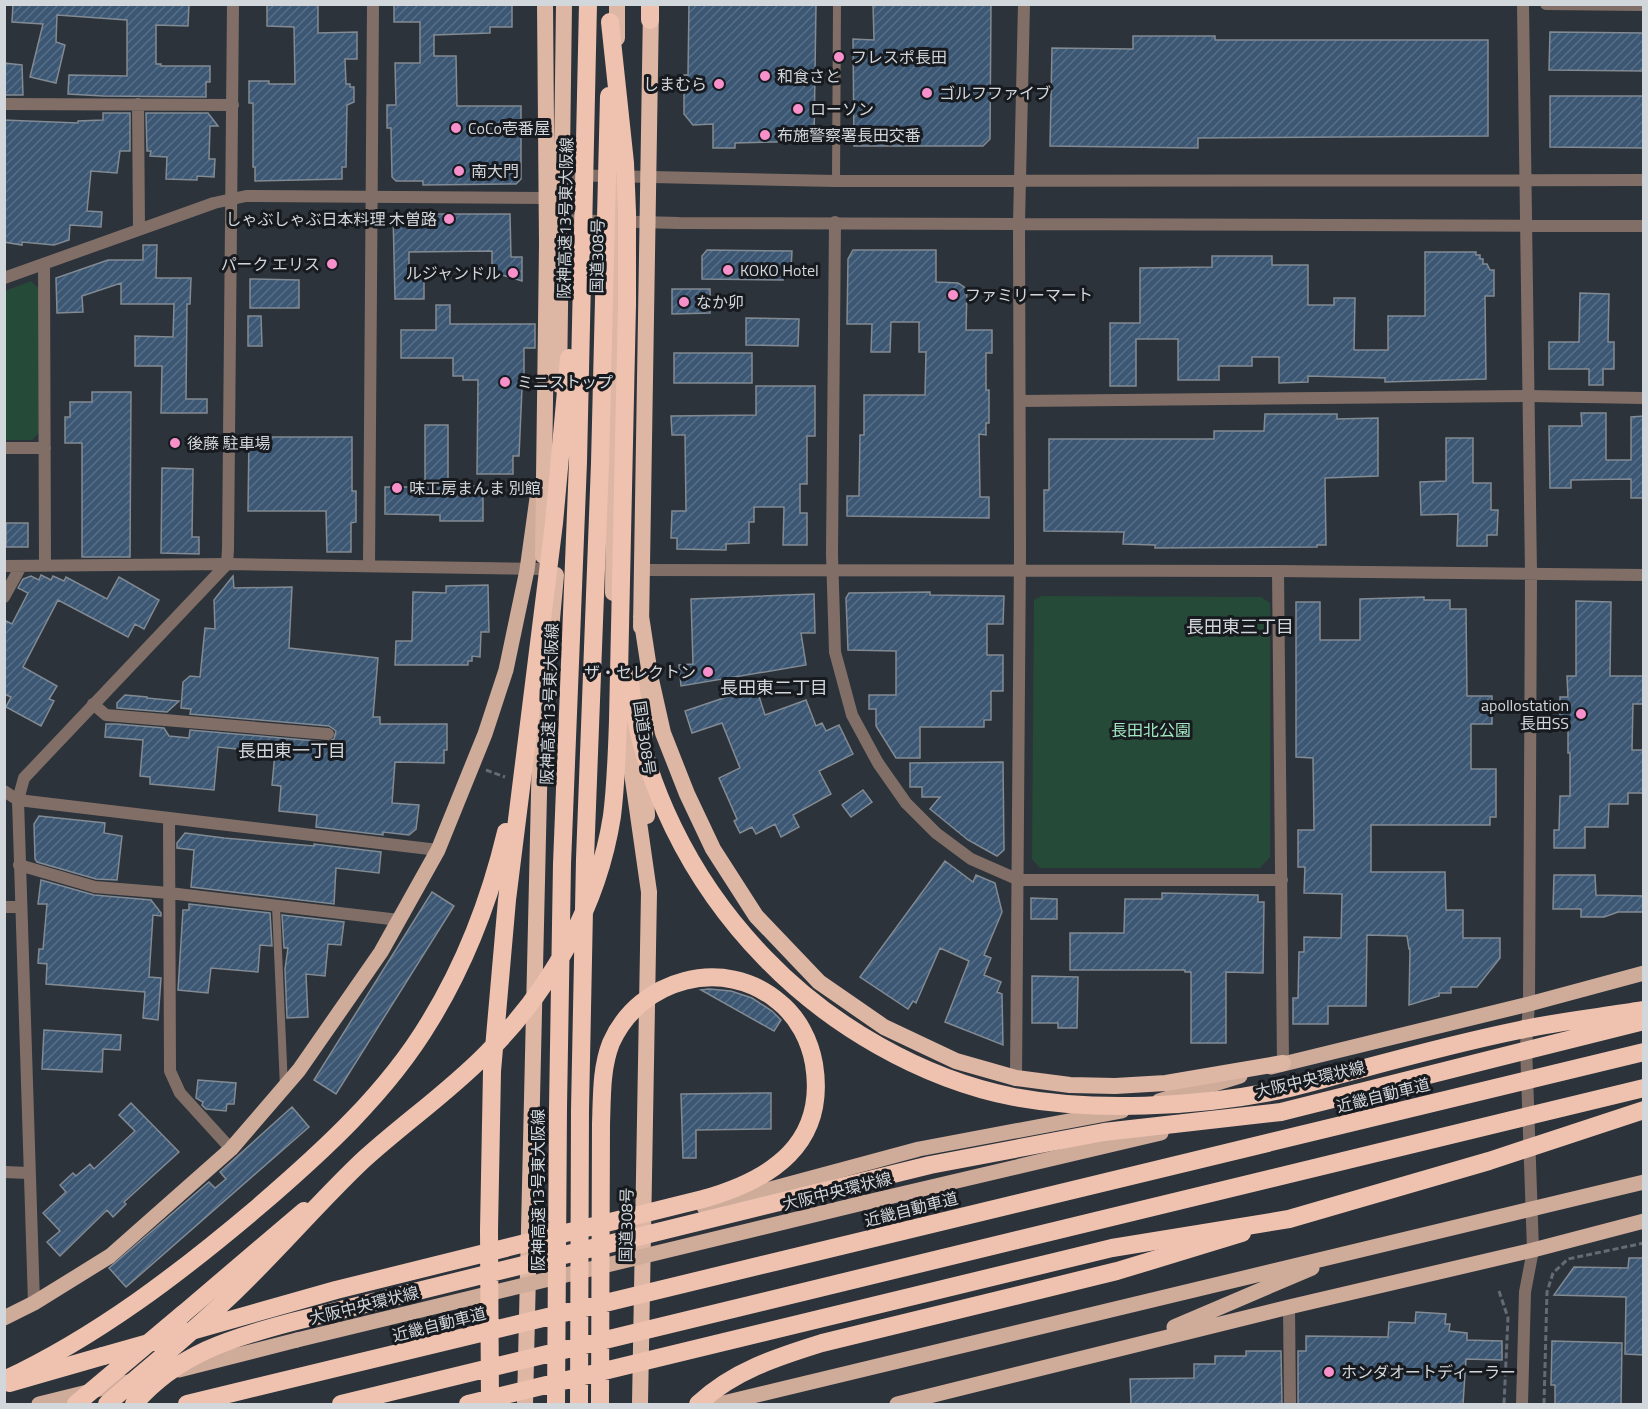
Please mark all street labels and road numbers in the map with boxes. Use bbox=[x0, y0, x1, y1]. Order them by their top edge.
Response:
street label: 阪神高速13号東大阪線 bbox=[552, 137, 578, 299]
street label: 国道308号 bbox=[584, 218, 610, 294]
street label: 阪神高速13号東大阪線 bbox=[534, 623, 564, 785]
street label: 国道308号 bbox=[628, 699, 662, 777]
street label: 大阪中央環状線 bbox=[1253, 1055, 1367, 1103]
street label: 近畿自動車道 bbox=[1334, 1072, 1432, 1118]
street label: 阪神高速13号東大阪線 bbox=[526, 1109, 550, 1271]
street label: 大阪中央環状線 bbox=[780, 1166, 894, 1216]
street label: 近畿自動車道 bbox=[862, 1186, 960, 1232]
street label: 国道308号 bbox=[613, 1187, 639, 1263]
street label: 大阪中央環状線 bbox=[307, 1280, 421, 1330]
street label: 近畿自動車道 bbox=[390, 1301, 488, 1347]

